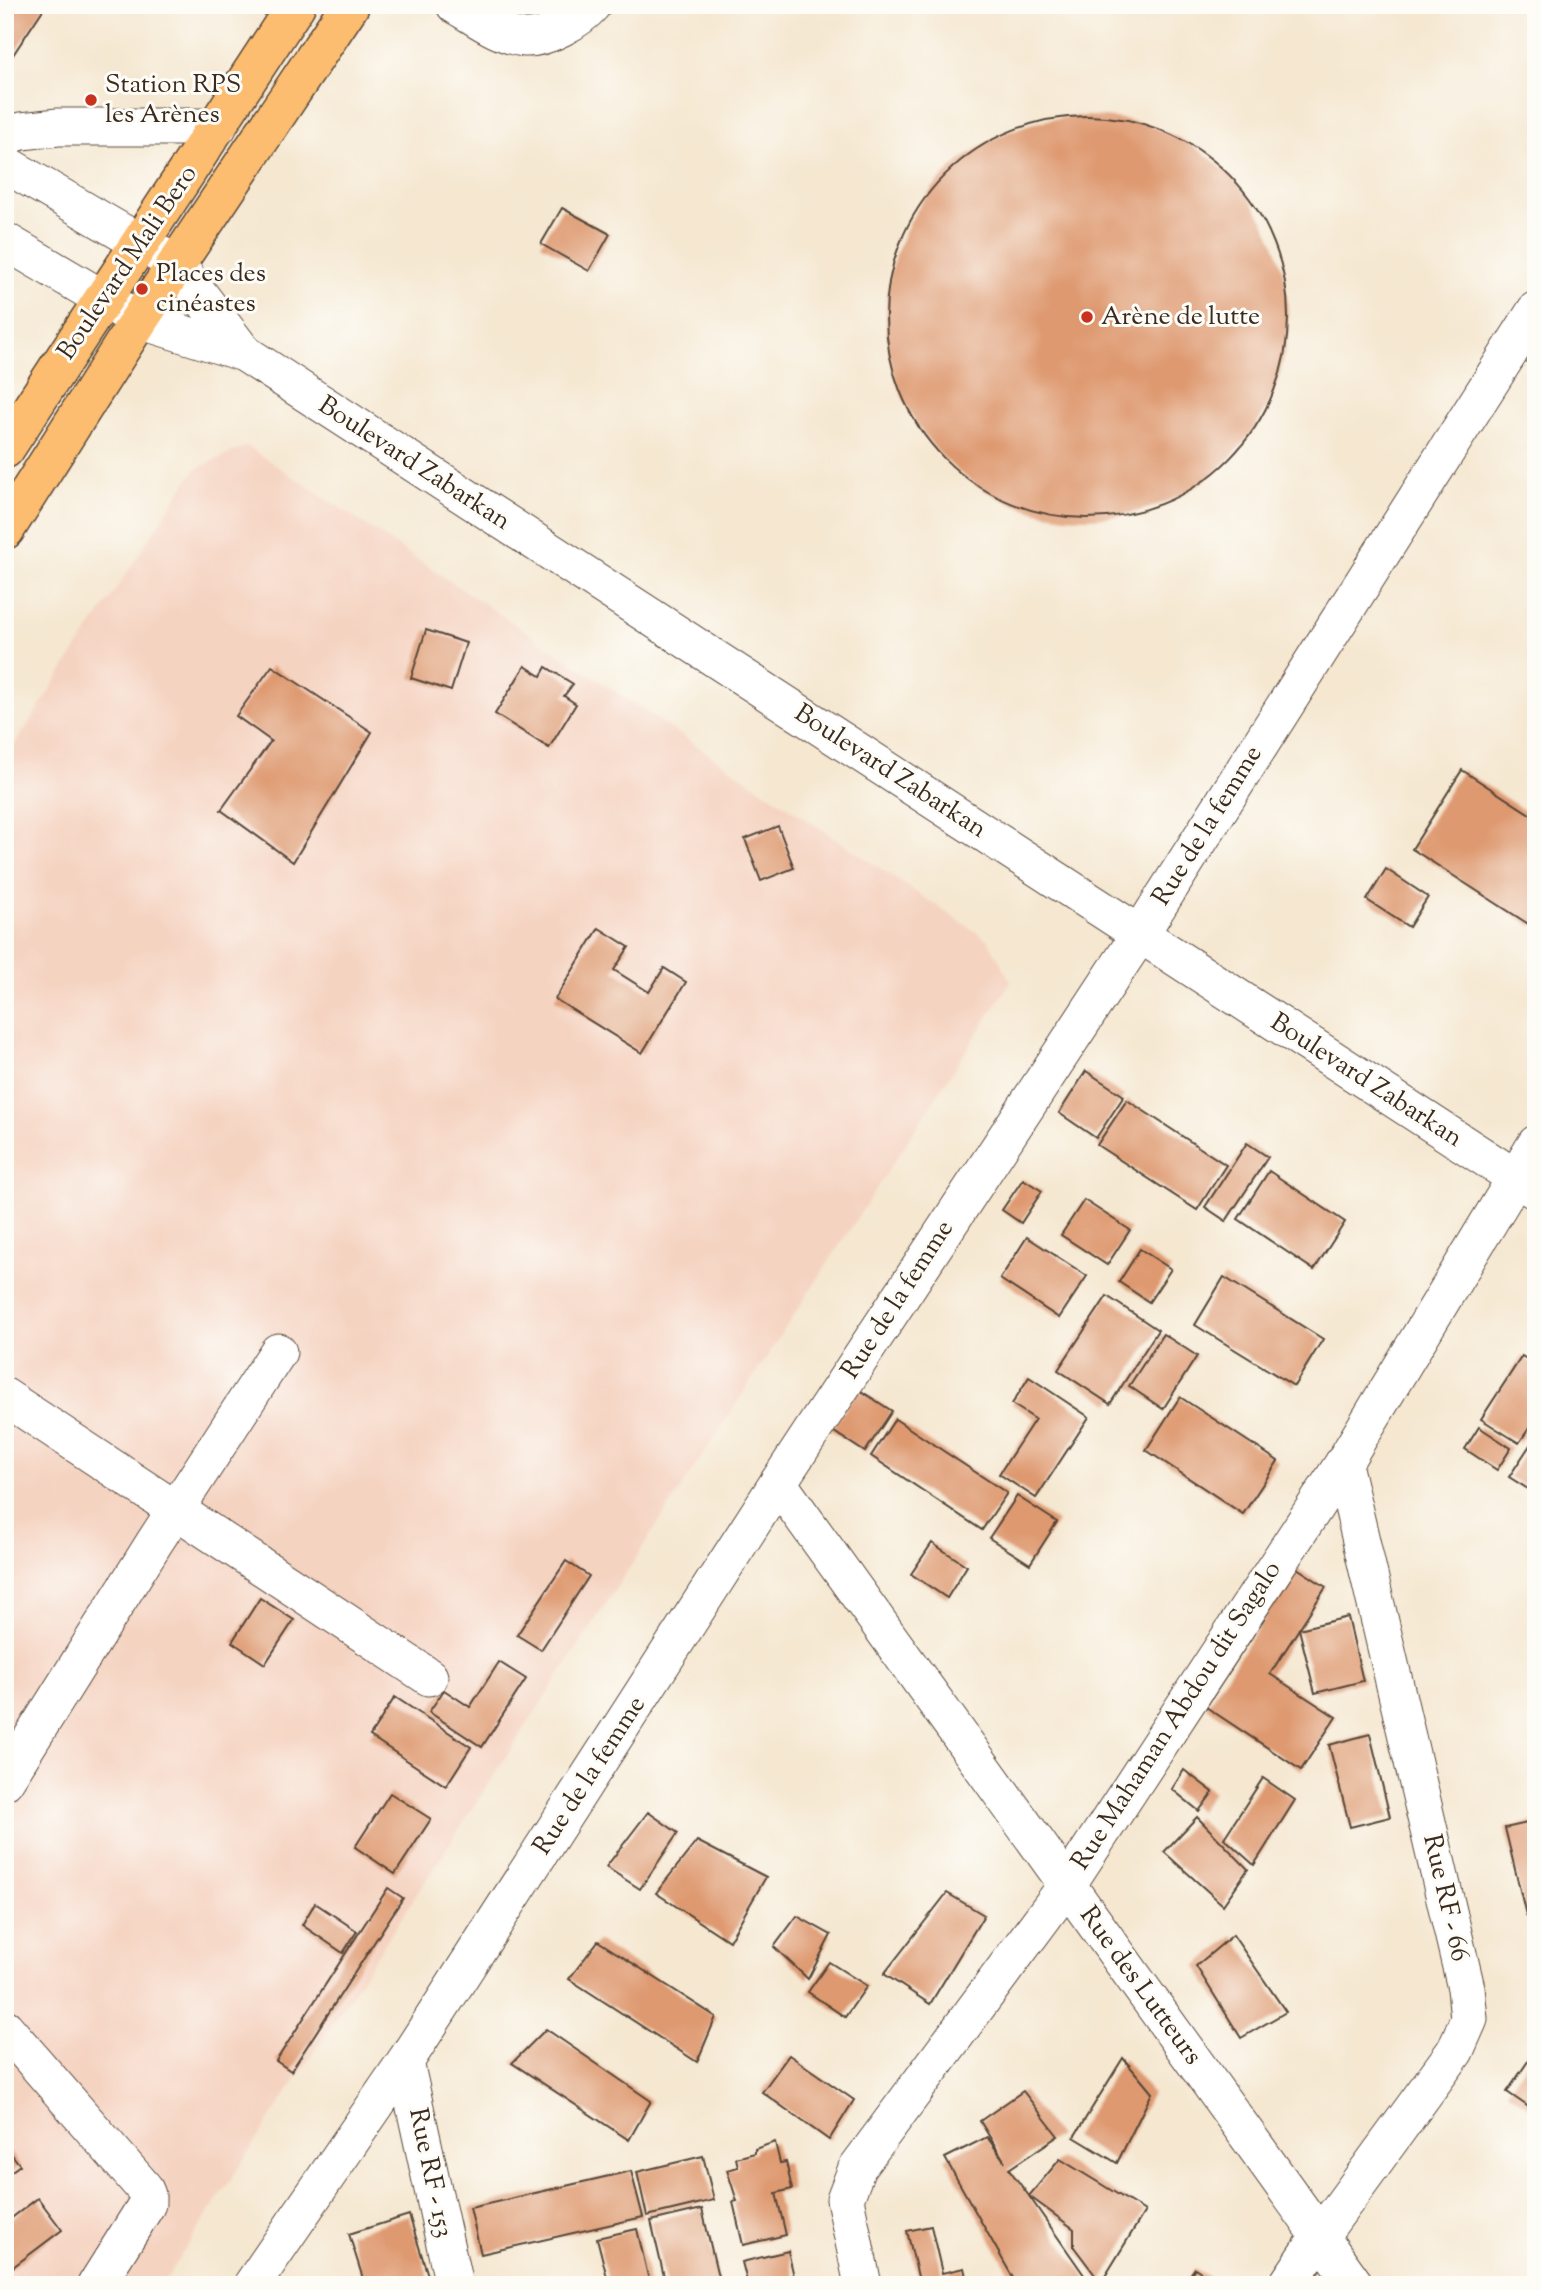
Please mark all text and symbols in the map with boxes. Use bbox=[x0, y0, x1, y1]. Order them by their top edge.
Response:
place label: Station RPS les Arènes bbox=[105, 67, 241, 134]
marker: Station RPS les Arènes bbox=[83, 92, 99, 108]
street label: Boulevard Mali Bero bbox=[49, 158, 207, 368]
place label: Places des cinéastes bbox=[156, 256, 266, 323]
marker: Places des cinéastes bbox=[134, 281, 150, 297]
place label: Arène de lutte bbox=[1101, 299, 1260, 336]
marker: Arène de lutte bbox=[1079, 309, 1095, 325]
street label: Boulevard Zabarkan bbox=[310, 388, 518, 540]
street label: Boulevard Zabarkan bbox=[786, 696, 994, 848]
street label: Rue de la femme bbox=[1144, 739, 1272, 913]
street label: Boulevard Zabarkan bbox=[1262, 1005, 1470, 1157]
street label: Rue de la femme bbox=[833, 1213, 963, 1387]
street label: Rue Mahaman Abdou dit Sagalo bbox=[1063, 1554, 1291, 1878]
street label: Rue de la femme bbox=[525, 1689, 655, 1863]
street label: Rue RF - 66 bbox=[1412, 1831, 1478, 1965]
street label: Rue des Lutteurs bbox=[1070, 1899, 1210, 2073]
street label: Rue RF - 153 bbox=[398, 2105, 462, 2241]

